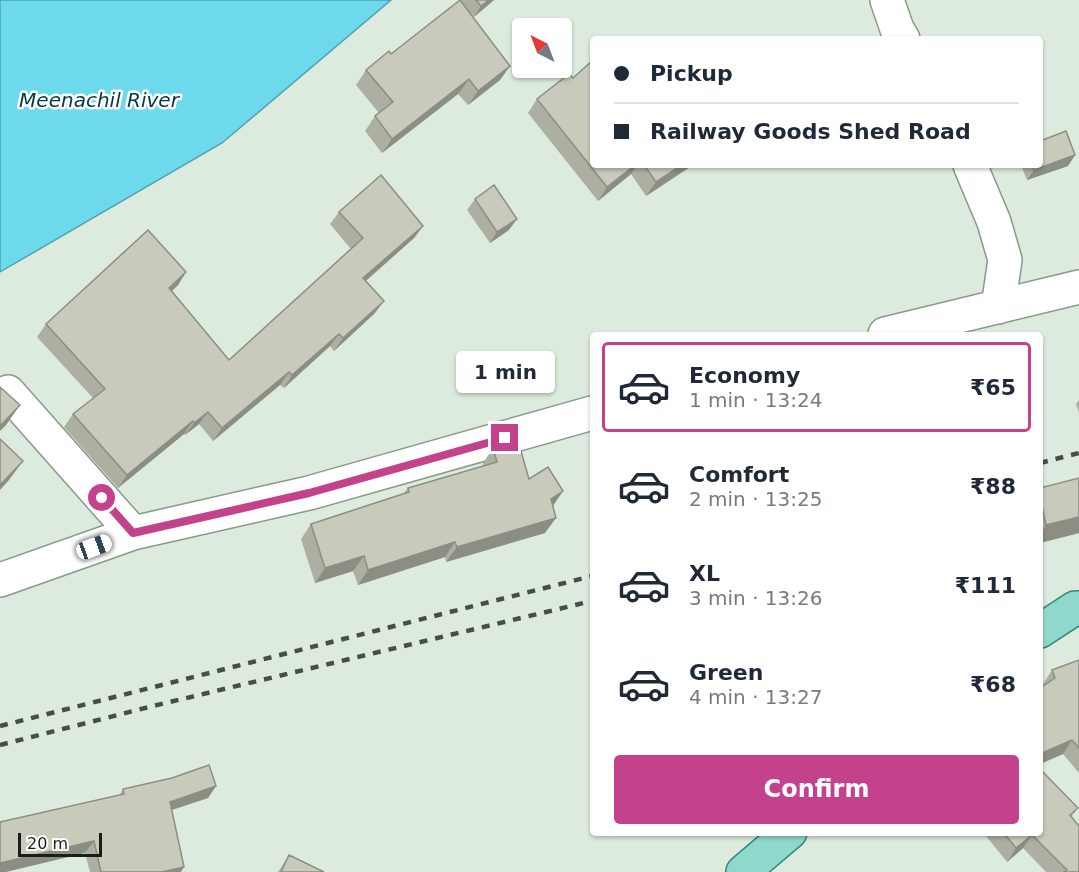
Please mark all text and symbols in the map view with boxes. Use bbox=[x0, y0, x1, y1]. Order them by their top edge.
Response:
north arrow bbox=[512, 18, 572, 78]
map controls bbox=[512, 18, 572, 78]
text: Pickup bbox=[650, 61, 733, 86]
water label: Meenachil River bbox=[19, 88, 181, 112]
text: Railway Goods Shed Road bbox=[650, 119, 971, 144]
callout: 1 min bbox=[456, 351, 554, 393]
text: 1 min bbox=[474, 360, 537, 384]
icon: car bbox=[617, 360, 671, 414]
text: Economy bbox=[689, 363, 800, 388]
text: ₹65 bbox=[970, 375, 1016, 400]
text: 1 min · 13:24 bbox=[689, 388, 823, 412]
route end bbox=[491, 424, 518, 451]
icon: car bbox=[617, 459, 671, 513]
text: Comfort bbox=[689, 462, 789, 487]
text: ₹88 bbox=[970, 474, 1016, 499]
route start bbox=[88, 484, 115, 511]
text: 2 min · 13:25 bbox=[689, 487, 823, 511]
car bbox=[74, 532, 114, 562]
icon: car bbox=[617, 558, 671, 612]
text: XL bbox=[689, 561, 720, 586]
text: ₹111 bbox=[955, 573, 1016, 598]
text: 3 min · 13:26 bbox=[689, 586, 823, 610]
icon: car bbox=[617, 657, 671, 711]
text: Green bbox=[689, 660, 763, 685]
text: ₹68 bbox=[970, 672, 1016, 697]
text: 4 min · 13:27 bbox=[689, 685, 823, 709]
button: Confirm bbox=[614, 755, 1019, 824]
scale bar bbox=[18, 830, 102, 858]
text: 20 m bbox=[27, 834, 68, 853]

